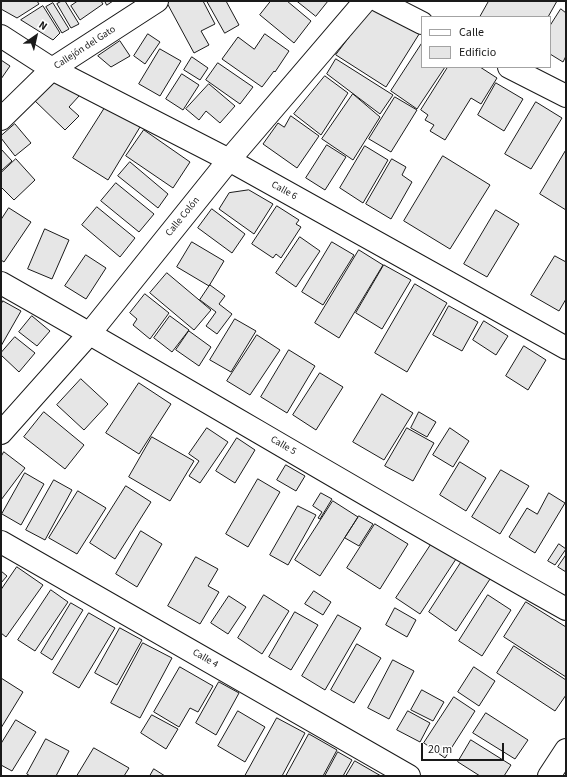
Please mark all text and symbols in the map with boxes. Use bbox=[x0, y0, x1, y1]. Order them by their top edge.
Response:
north arrow bbox=[16, 16, 56, 56]
legend bbox=[421, 16, 551, 68]
text: N bbox=[36, 17, 50, 34]
street label: Callejón del Gato bbox=[52, 24, 118, 72]
text: Calle bbox=[459, 24, 484, 41]
text: Edificio bbox=[459, 44, 496, 61]
street label: Calle 6 bbox=[269, 179, 299, 203]
street label: Calle Colón bbox=[163, 195, 203, 239]
street label: Calle 5 bbox=[268, 434, 298, 458]
street label: Calle 4 bbox=[190, 647, 220, 671]
scale bar bbox=[423, 735, 506, 761]
text: 20 m bbox=[428, 741, 452, 758]

